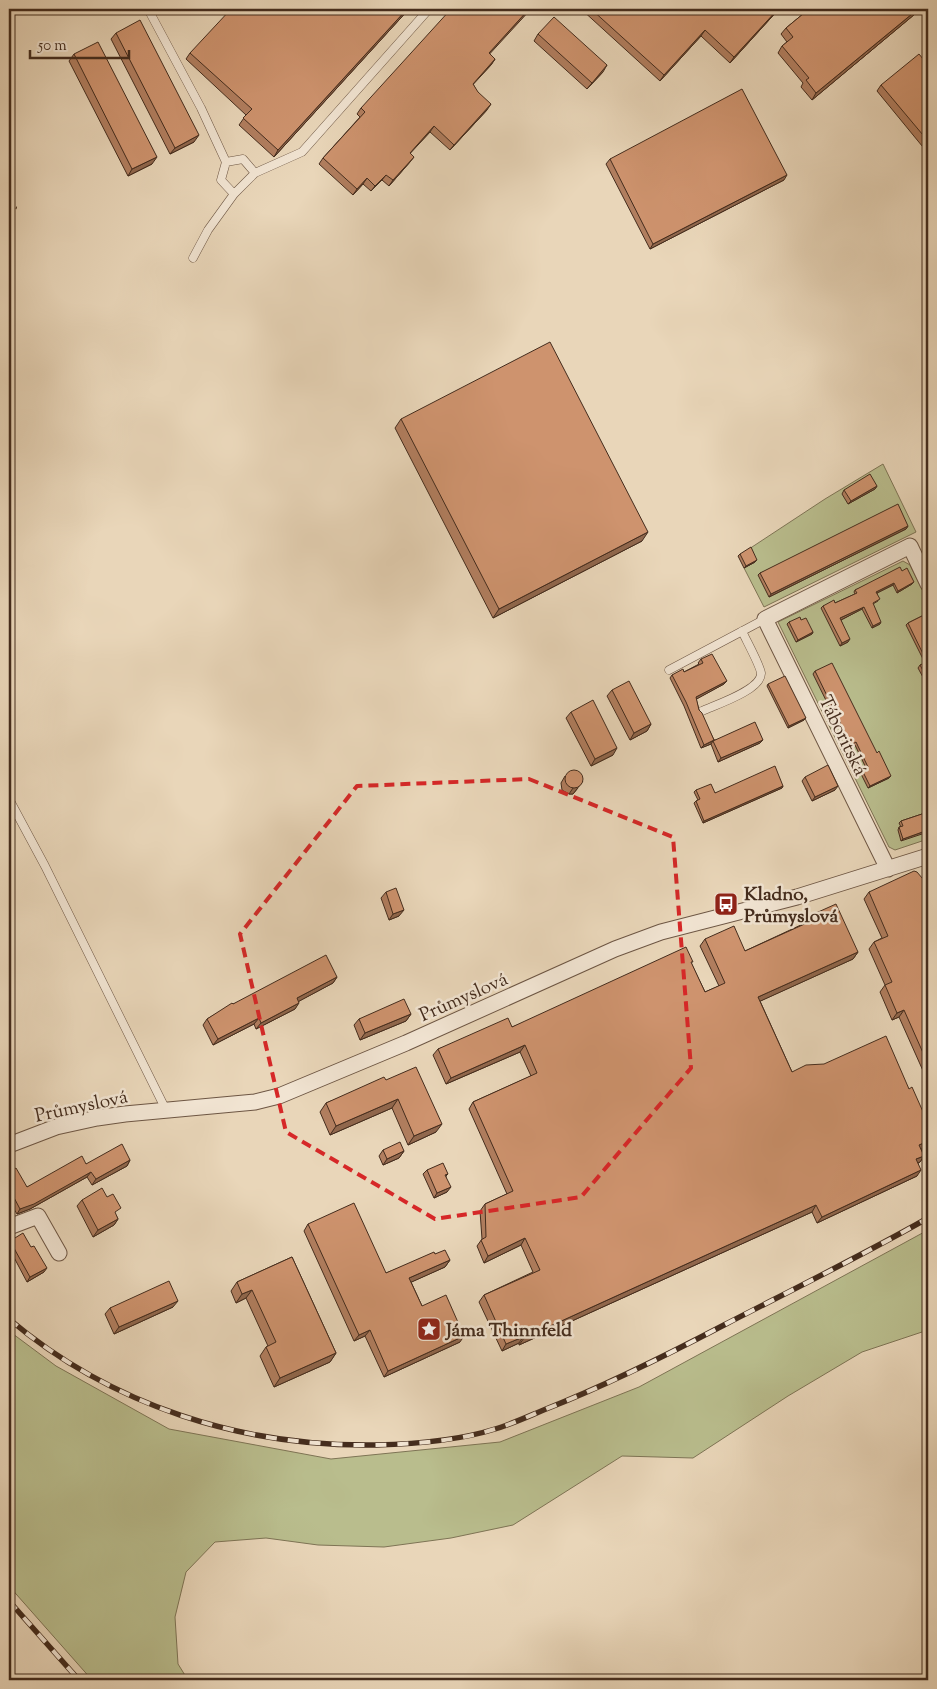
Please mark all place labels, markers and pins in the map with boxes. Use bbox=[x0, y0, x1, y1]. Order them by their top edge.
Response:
place label: Kladno, Průmyslová bbox=[744, 882, 838, 931]
bus stop icon: Kladno, Průmyslová bbox=[713, 891, 739, 917]
place icon: Jáma Thinnfeld bbox=[416, 1316, 442, 1342]
place label: Jáma Thinnfeld bbox=[444, 1318, 572, 1345]

